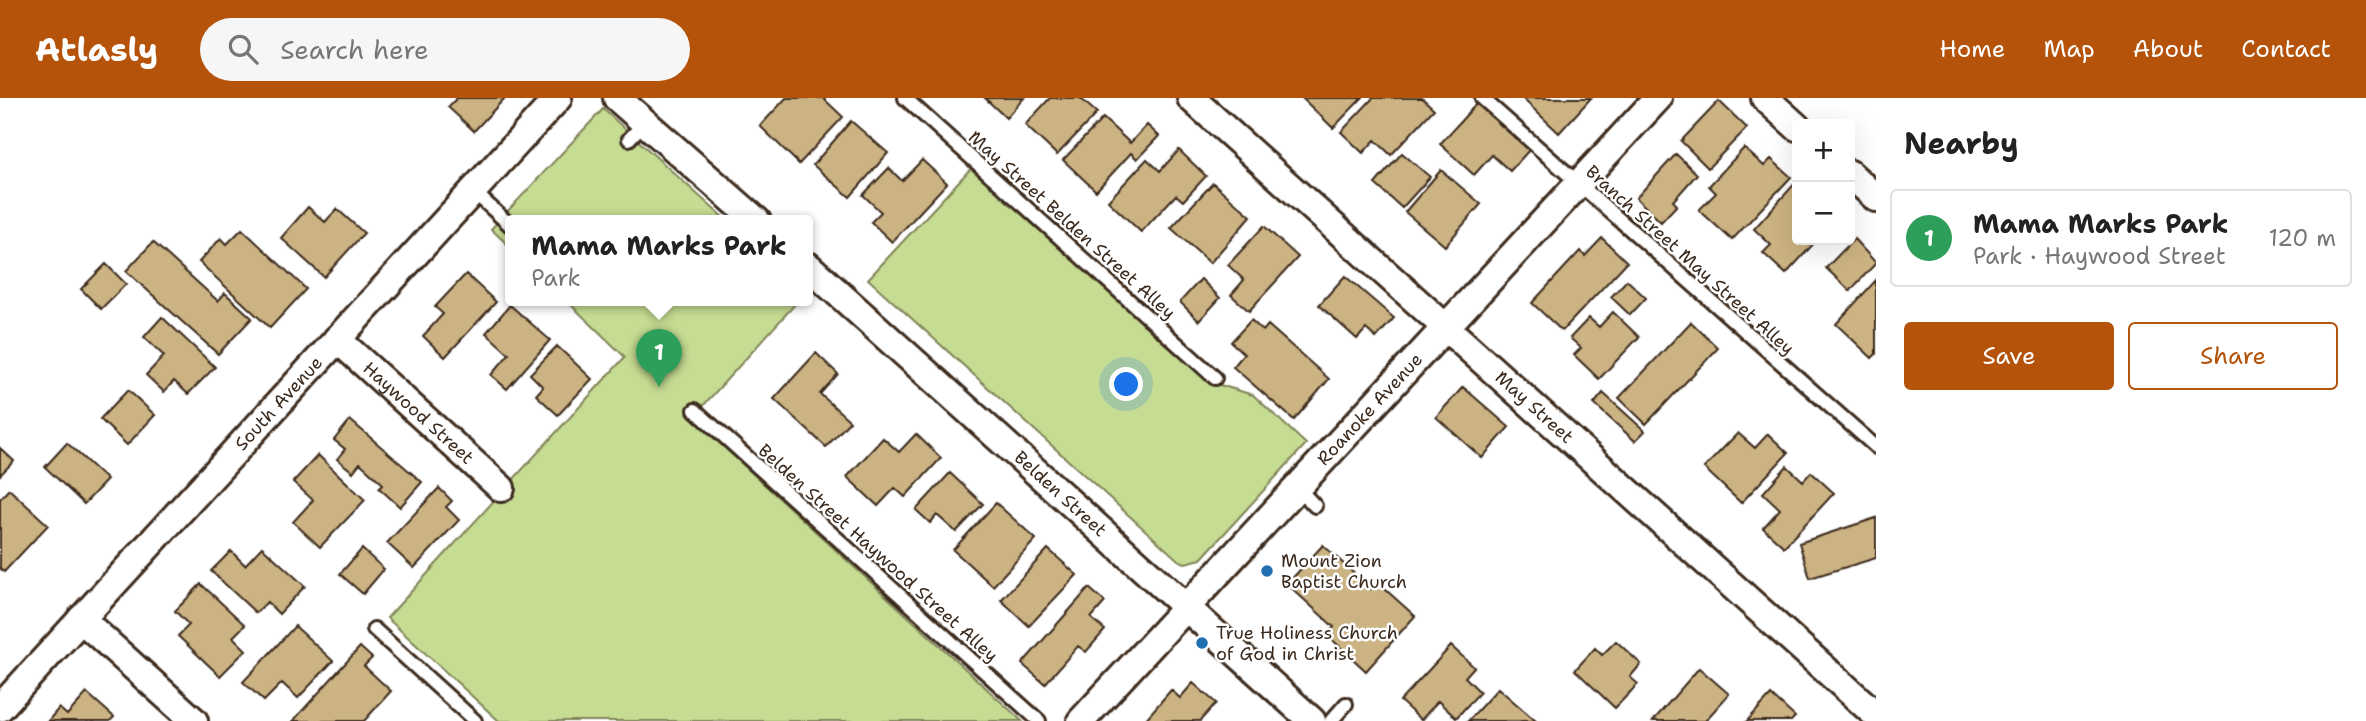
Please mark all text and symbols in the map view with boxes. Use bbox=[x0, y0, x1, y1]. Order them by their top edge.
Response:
search box bbox=[200, 18, 690, 81]
text: Atlasly bbox=[35, 27, 158, 72]
icon: search bbox=[224, 30, 262, 68]
text: Search here bbox=[280, 32, 429, 67]
text: Home bbox=[1939, 33, 2005, 65]
text: Map bbox=[2043, 33, 2095, 65]
text: About bbox=[2133, 33, 2203, 65]
text: Contact bbox=[2241, 33, 2331, 65]
map controls bbox=[1792, 119, 1855, 245]
button: + bbox=[1792, 119, 1855, 182]
text: Nearby bbox=[1904, 123, 2019, 164]
street label: May Street Belden Street Alley bbox=[963, 125, 1181, 325]
street label: Branch Street May Street Alley bbox=[1581, 160, 1799, 360]
button: − bbox=[1792, 182, 1855, 245]
text: Mama Marks Park bbox=[1973, 206, 2228, 241]
popup bbox=[505, 215, 813, 306]
text: 1 bbox=[1924, 223, 1934, 253]
text: 120 m bbox=[2268, 223, 2336, 253]
text: Mama Marks Park bbox=[531, 228, 787, 263]
text: Park · Haywood Street bbox=[1973, 241, 2226, 271]
text: Park bbox=[531, 263, 581, 293]
button: Save bbox=[1904, 322, 2114, 390]
button: Share bbox=[2128, 322, 2338, 390]
pin: 1 bbox=[636, 329, 682, 387]
street label: Roanoke Avenue bbox=[1312, 348, 1428, 471]
street label: South Avenue bbox=[230, 351, 328, 455]
street label: Haywood Street bbox=[358, 356, 479, 470]
street label: May Street bbox=[1490, 366, 1579, 449]
your location bbox=[1109, 367, 1143, 401]
street label: Belden Street Haywood Street Alley bbox=[753, 439, 1003, 667]
street label: Belden Street bbox=[1009, 446, 1112, 542]
place label: Mount Zion Baptist Church bbox=[1281, 549, 1407, 594]
marker: Mount Zion Baptist Church bbox=[1259, 563, 1275, 579]
place label: True Holiness Church of God in Christ bbox=[1216, 621, 1398, 666]
marker: True Holiness Church of God in Christ bbox=[1194, 635, 1210, 651]

